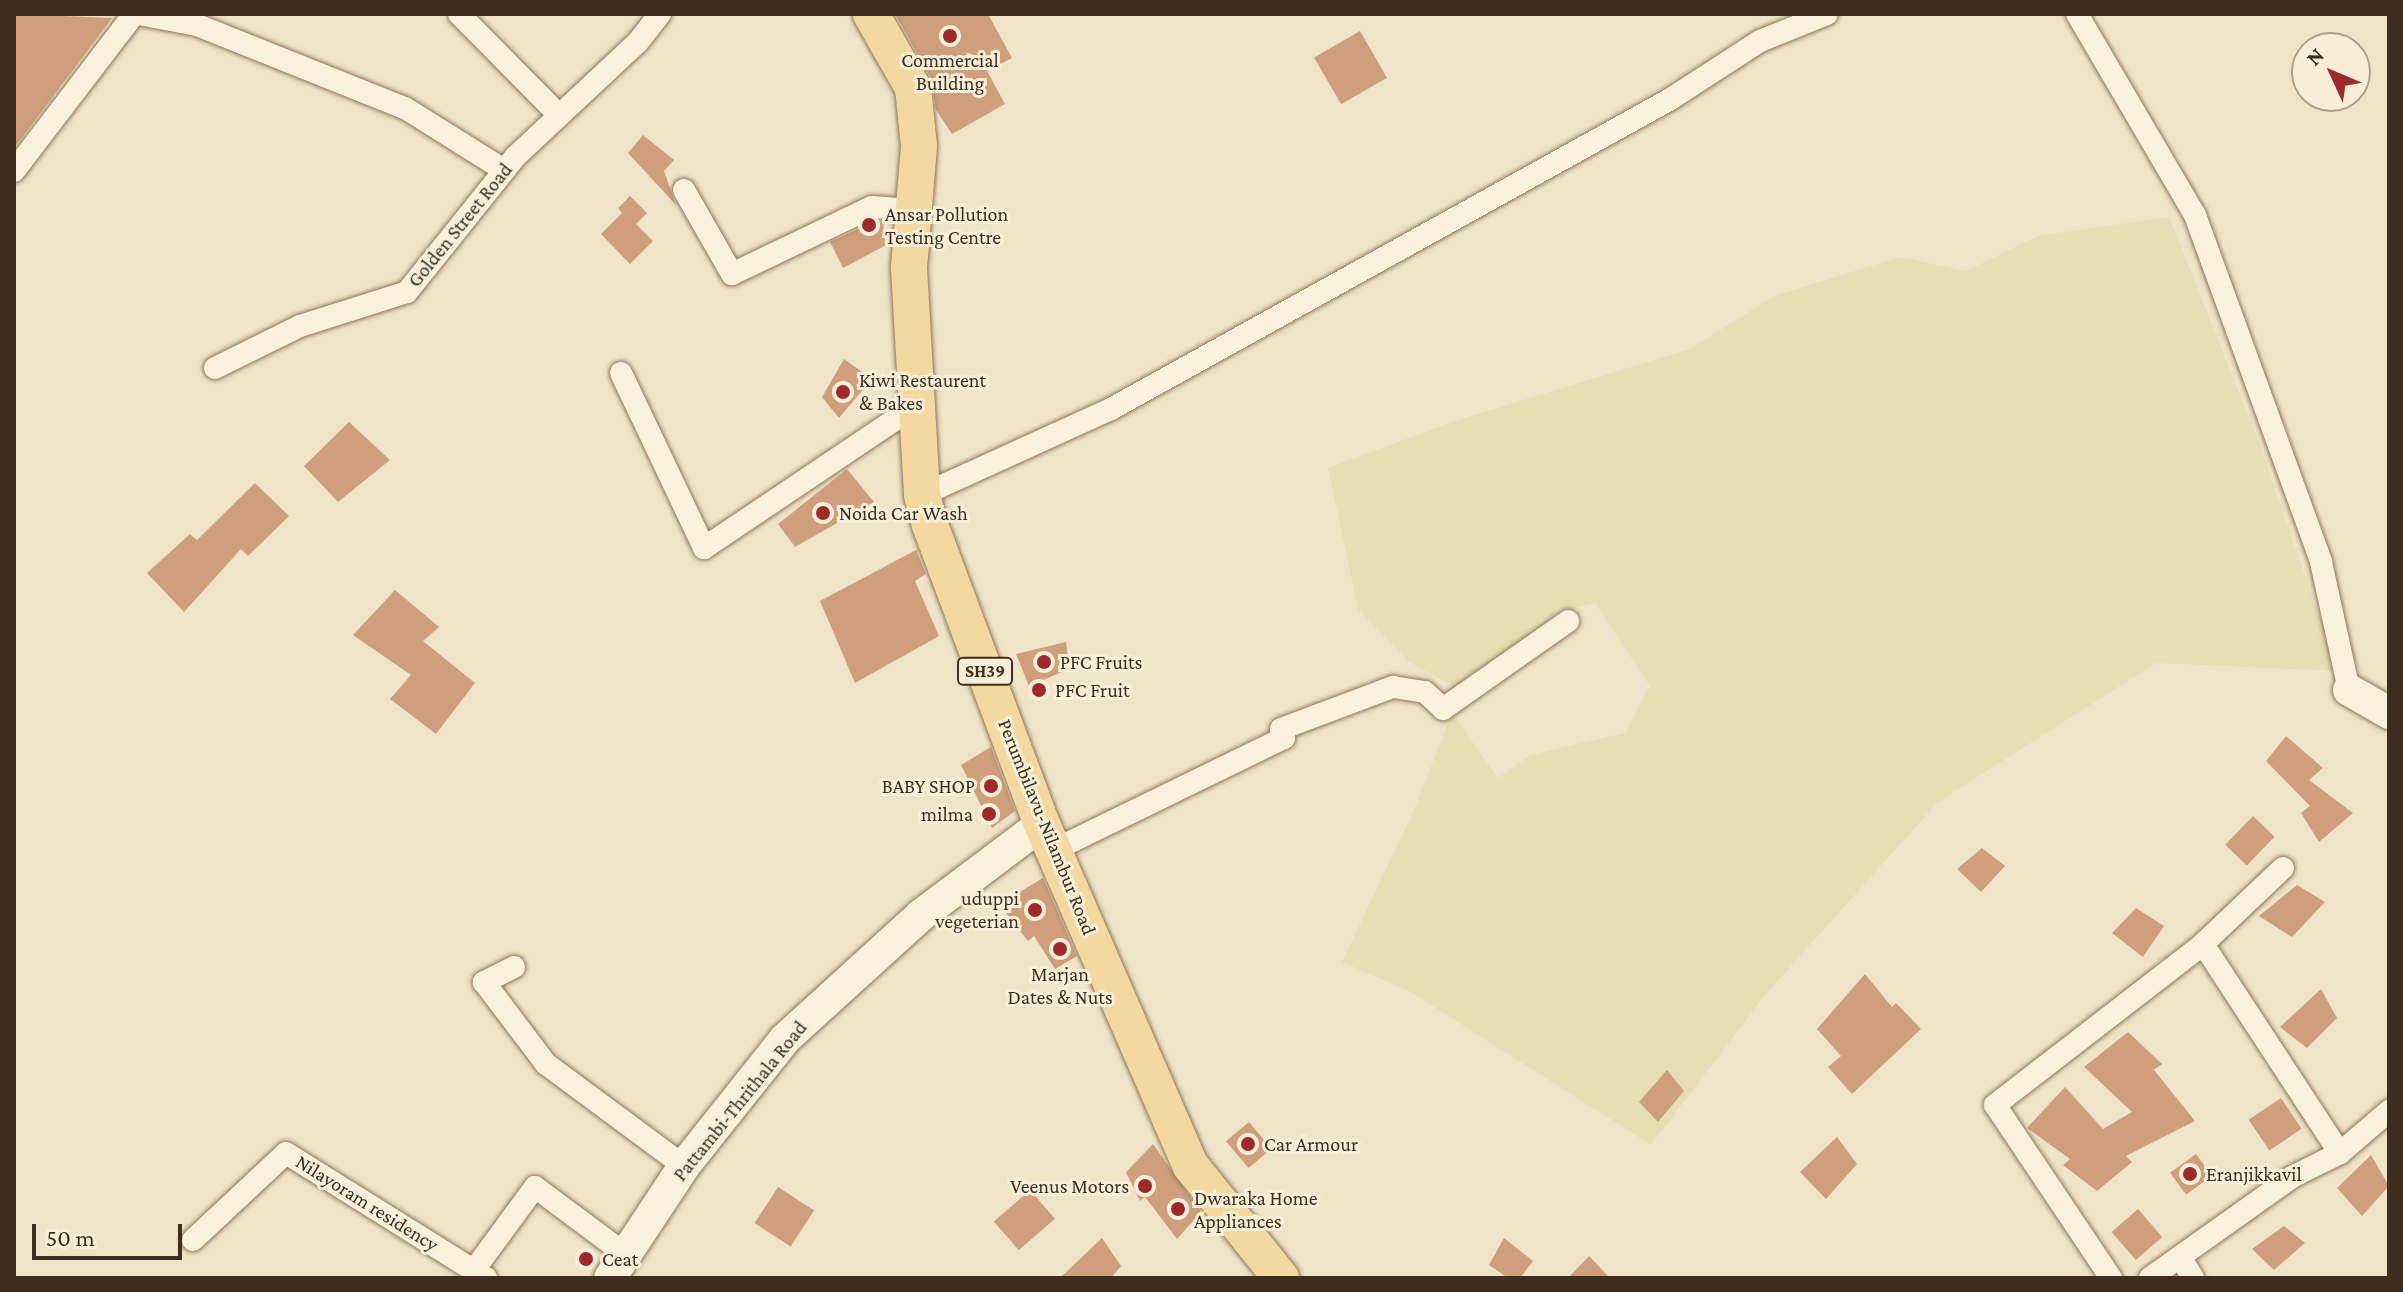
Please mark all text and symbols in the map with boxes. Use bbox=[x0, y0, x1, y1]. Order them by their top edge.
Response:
marker: Commercial Building bbox=[941, 27, 959, 45]
north arrow bbox=[2291, 32, 2371, 112]
text: N bbox=[2301, 42, 2329, 70]
place label: Commercial Building bbox=[901, 48, 999, 95]
street label: Golden Street Road bbox=[403, 158, 517, 292]
place label: Ansar Pollution Testing Centre bbox=[885, 202, 1008, 249]
marker: Ansar Pollution Testing Centre bbox=[860, 216, 878, 234]
place label: Kiwi Restaurent & Bakes bbox=[859, 368, 986, 415]
marker: Kiwi Restaurent & Bakes bbox=[834, 383, 852, 401]
place label: Noida Car Wash bbox=[839, 501, 968, 525]
marker: Noida Car Wash bbox=[814, 504, 832, 522]
place label: PFC Fruits bbox=[1060, 650, 1142, 674]
marker: PFC Fruits bbox=[1035, 653, 1053, 671]
road number: SH39 bbox=[957, 657, 1013, 685]
place label: PFC Fruit bbox=[1055, 678, 1130, 702]
marker: PFC Fruit bbox=[1030, 681, 1048, 699]
street label: Perumbilavu-Nilambur Road bbox=[993, 716, 1101, 938]
place label: BABY SHOP bbox=[882, 774, 975, 798]
marker: BABY SHOP bbox=[982, 777, 1000, 795]
place label: milma bbox=[921, 802, 973, 826]
marker: milma bbox=[980, 805, 998, 823]
place label: uduppi vegeterian bbox=[935, 886, 1019, 933]
marker: uduppi vegeterian bbox=[1026, 901, 1044, 919]
marker: Marjan Dates & Nuts bbox=[1051, 940, 1069, 958]
place label: Marjan Dates & Nuts bbox=[1007, 962, 1113, 1009]
street label: Pattambi-Thrithala Road bbox=[668, 1016, 812, 1186]
place label: Car Armour bbox=[1264, 1132, 1358, 1156]
marker: Car Armour bbox=[1239, 1135, 1257, 1153]
street label: Nilayoram residency bbox=[291, 1149, 443, 1257]
place label: Eranjikkavil bbox=[2206, 1162, 2302, 1186]
marker: Eranjikkavil bbox=[2181, 1165, 2199, 1183]
place label: Veenus Motors bbox=[1010, 1174, 1129, 1198]
marker: Veenus Motors bbox=[1136, 1177, 1154, 1195]
place label: Dwaraka Home Appliances bbox=[1194, 1186, 1317, 1233]
marker: Dwaraka Home Appliances bbox=[1169, 1200, 1187, 1218]
scale bar bbox=[36, 1208, 186, 1258]
text: 50 m bbox=[46, 1224, 95, 1251]
place label: Ceat bbox=[602, 1247, 638, 1271]
marker: Ceat bbox=[577, 1250, 595, 1268]

